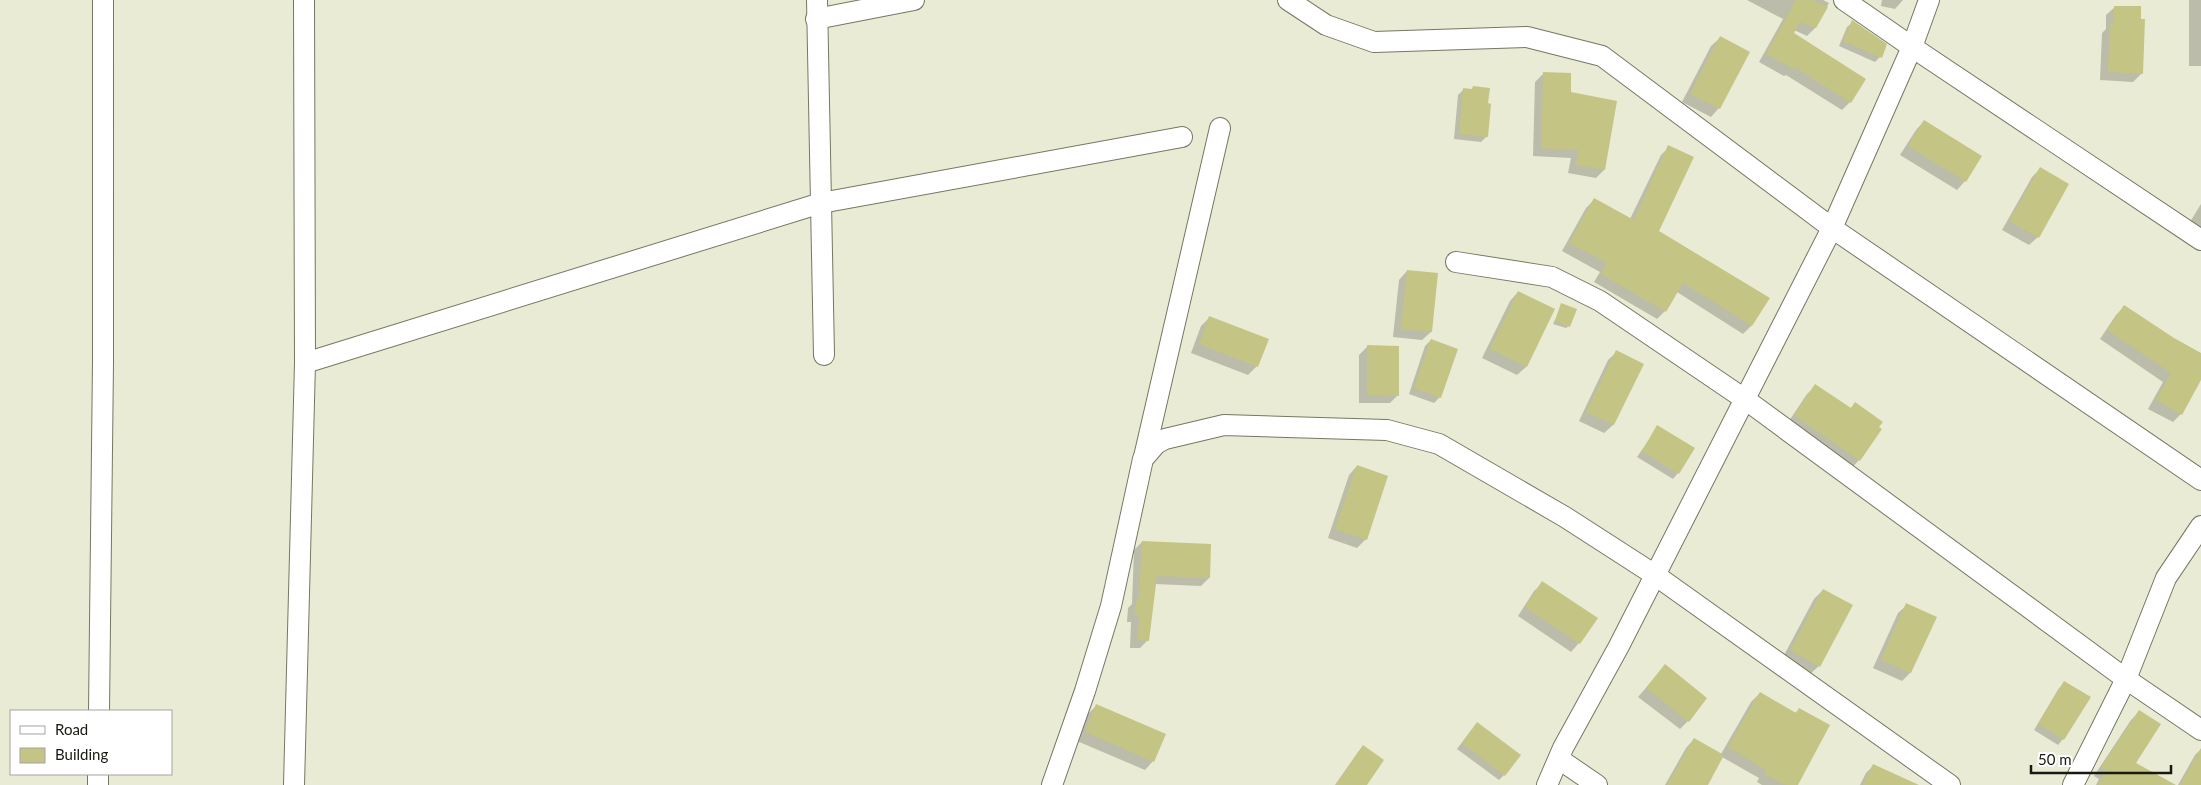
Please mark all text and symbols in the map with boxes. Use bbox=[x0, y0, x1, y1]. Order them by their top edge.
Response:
legend bbox=[10, 710, 172, 775]
text: Road bbox=[55, 720, 88, 738]
scale bar bbox=[2031, 742, 2171, 774]
text: Building bbox=[55, 745, 108, 763]
text: 50 m bbox=[2038, 750, 2072, 768]

